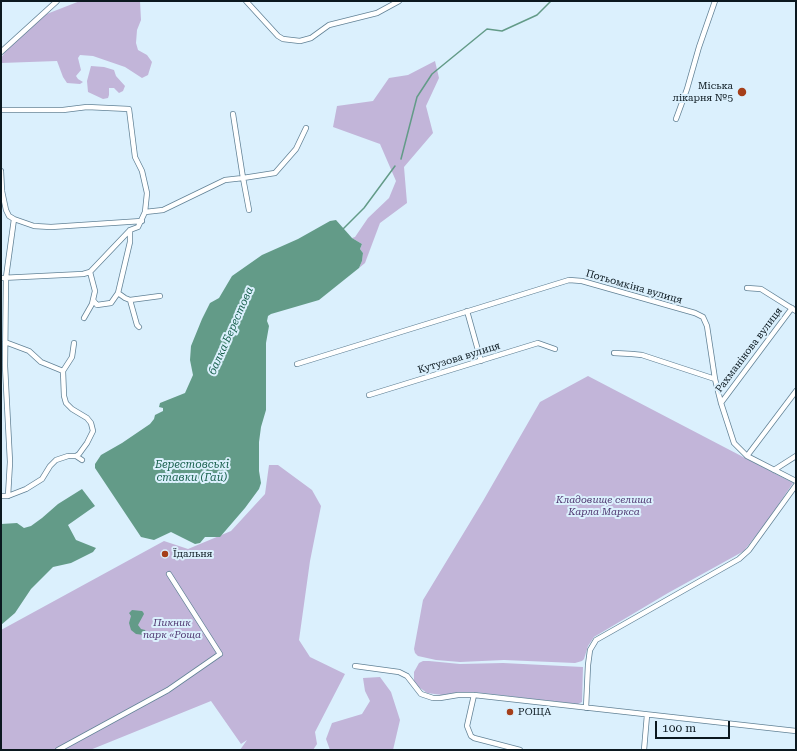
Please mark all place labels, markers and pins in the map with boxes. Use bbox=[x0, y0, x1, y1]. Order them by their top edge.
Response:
place label: Міська лікарня №5 bbox=[673, 80, 733, 104]
marker: Міська лікарня №5 bbox=[736, 86, 748, 98]
place label: Їдальня bbox=[173, 548, 212, 560]
marker: Їдальня bbox=[160, 549, 170, 559]
place label: РОЩА bbox=[518, 706, 551, 718]
marker: РОЩА bbox=[505, 707, 515, 717]

